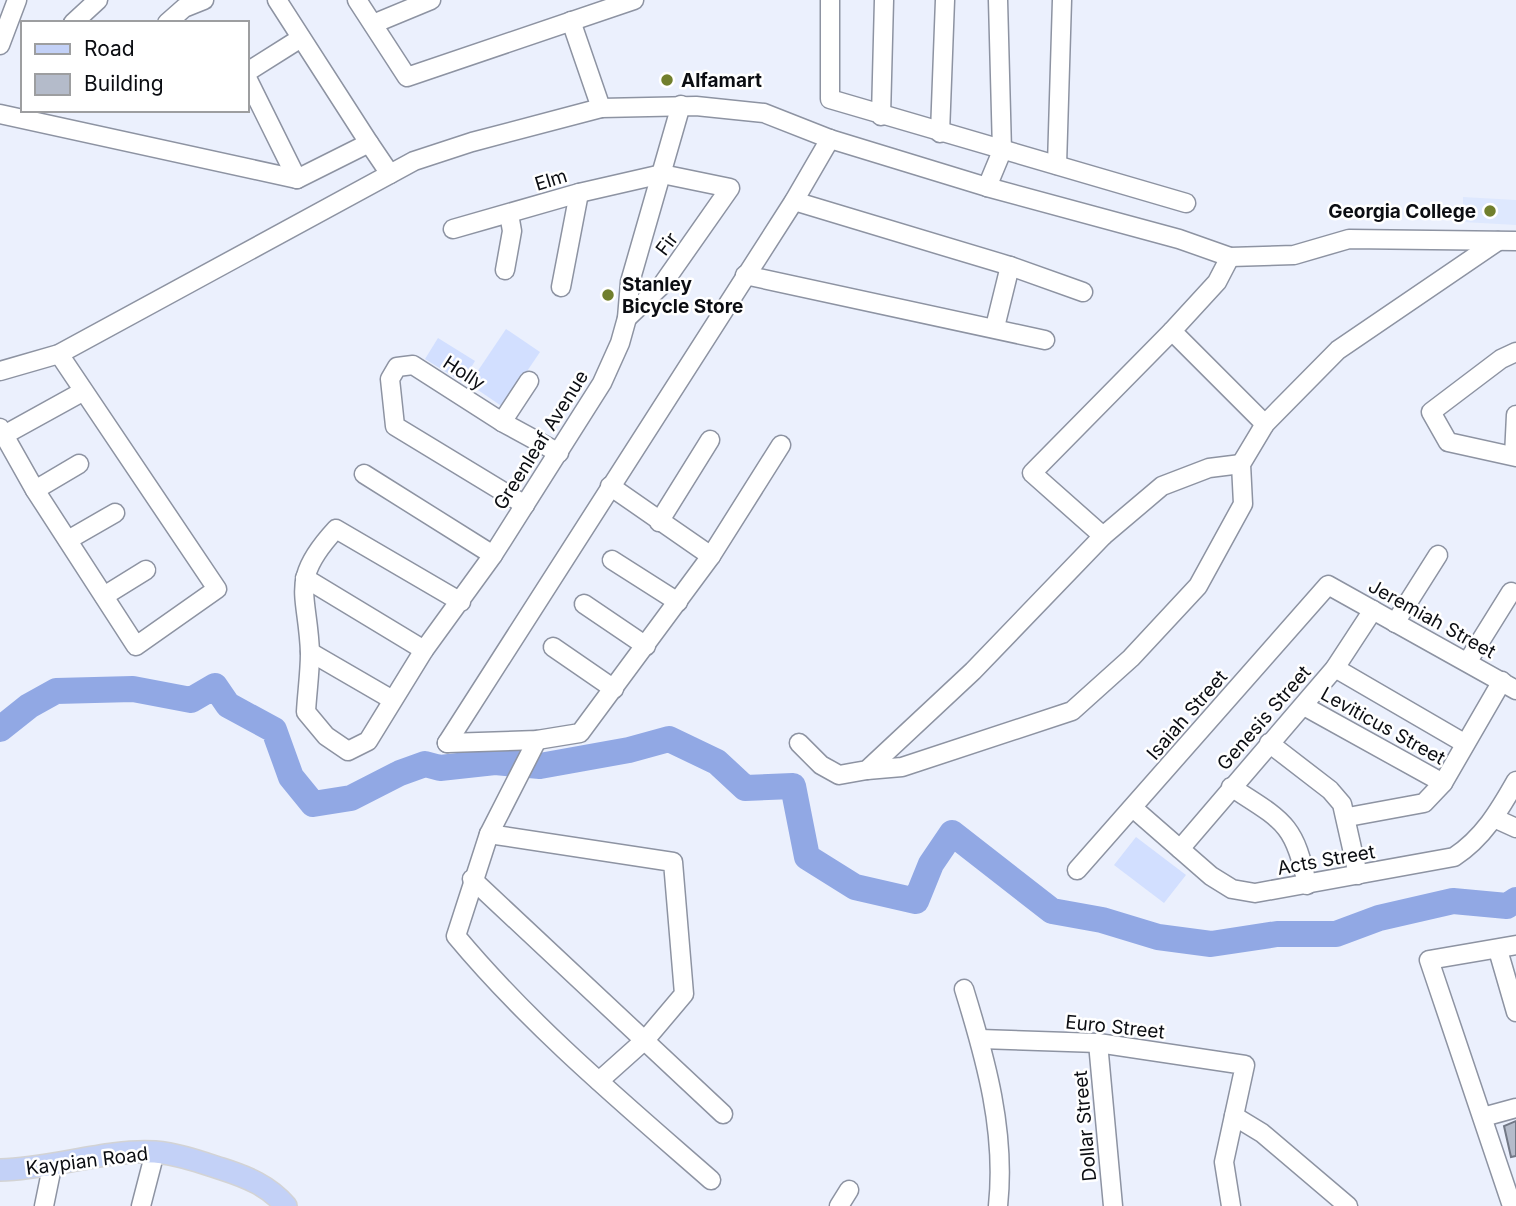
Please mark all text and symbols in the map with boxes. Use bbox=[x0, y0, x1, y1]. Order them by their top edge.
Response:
legend bbox=[21, 21, 248, 112]
text: Road bbox=[84, 36, 135, 61]
place label: Alfamart bbox=[681, 69, 762, 92]
text: Building bbox=[84, 71, 164, 96]
marker: Alfamart bbox=[659, 72, 675, 88]
street label: Elm bbox=[532, 164, 570, 196]
place label: Georgia College bbox=[1328, 200, 1476, 223]
marker: Georgia College bbox=[1482, 203, 1498, 219]
street label: Fir bbox=[651, 228, 683, 260]
place label: Stanley Bicycle Store bbox=[622, 273, 743, 318]
marker: Stanley Bicycle Store bbox=[600, 287, 616, 303]
street label: Holly bbox=[439, 351, 490, 395]
street label: Greenleaf Avenue bbox=[489, 366, 593, 514]
street label: Jeremiah Street bbox=[1364, 575, 1500, 663]
street label: Genesis Street bbox=[1212, 661, 1316, 775]
street label: Isaiah Street bbox=[1142, 665, 1232, 765]
street label: Leviticus Street bbox=[1317, 682, 1449, 770]
street label: Acts Street bbox=[1275, 840, 1377, 880]
street label: Euro Street bbox=[1064, 1010, 1166, 1044]
street label: Dollar Street bbox=[1069, 1070, 1101, 1182]
street label: Kaypian Road bbox=[24, 1142, 150, 1180]

